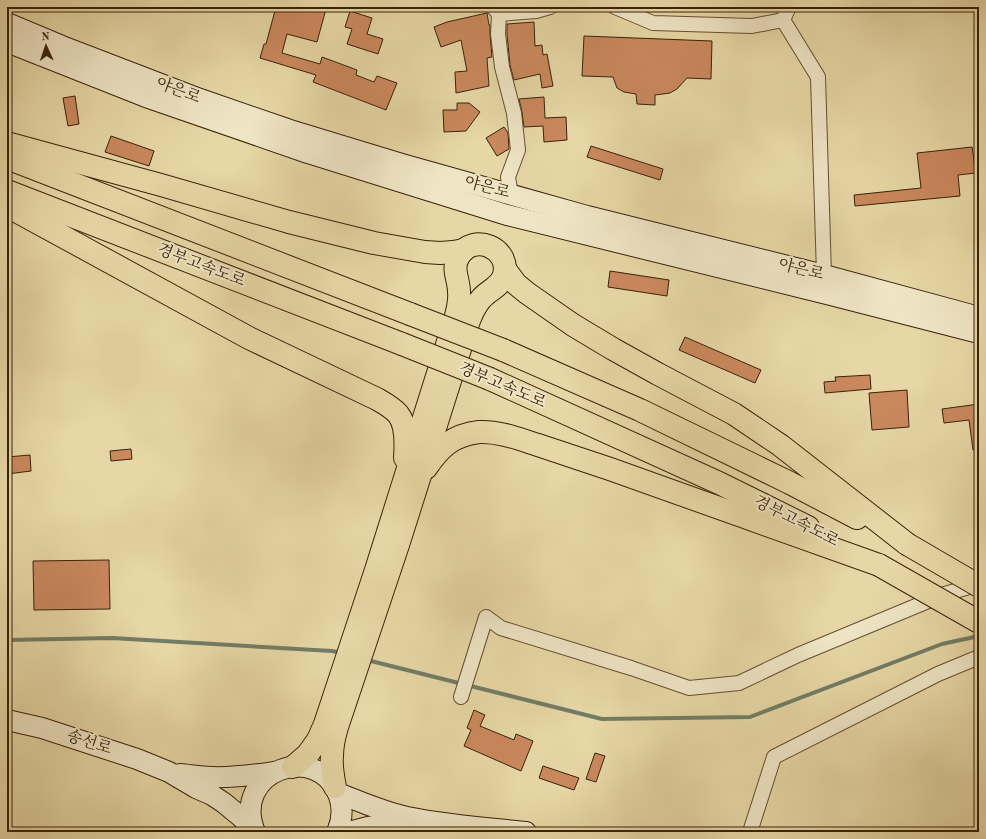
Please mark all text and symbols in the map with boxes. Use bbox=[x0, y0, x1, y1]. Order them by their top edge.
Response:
north arrow bbox=[26, 26, 66, 66]
text: N bbox=[41, 32, 51, 43]
street label: 야은로 bbox=[153, 74, 203, 107]
street label: 야은로 bbox=[463, 173, 512, 202]
street label: 경부고속도로 bbox=[155, 240, 248, 290]
street label: 야은로 bbox=[777, 256, 826, 284]
street label: 경부고속도로 bbox=[456, 359, 549, 412]
street label: 경부고속도로 bbox=[751, 492, 842, 550]
street label: 송선로 bbox=[64, 726, 115, 758]

